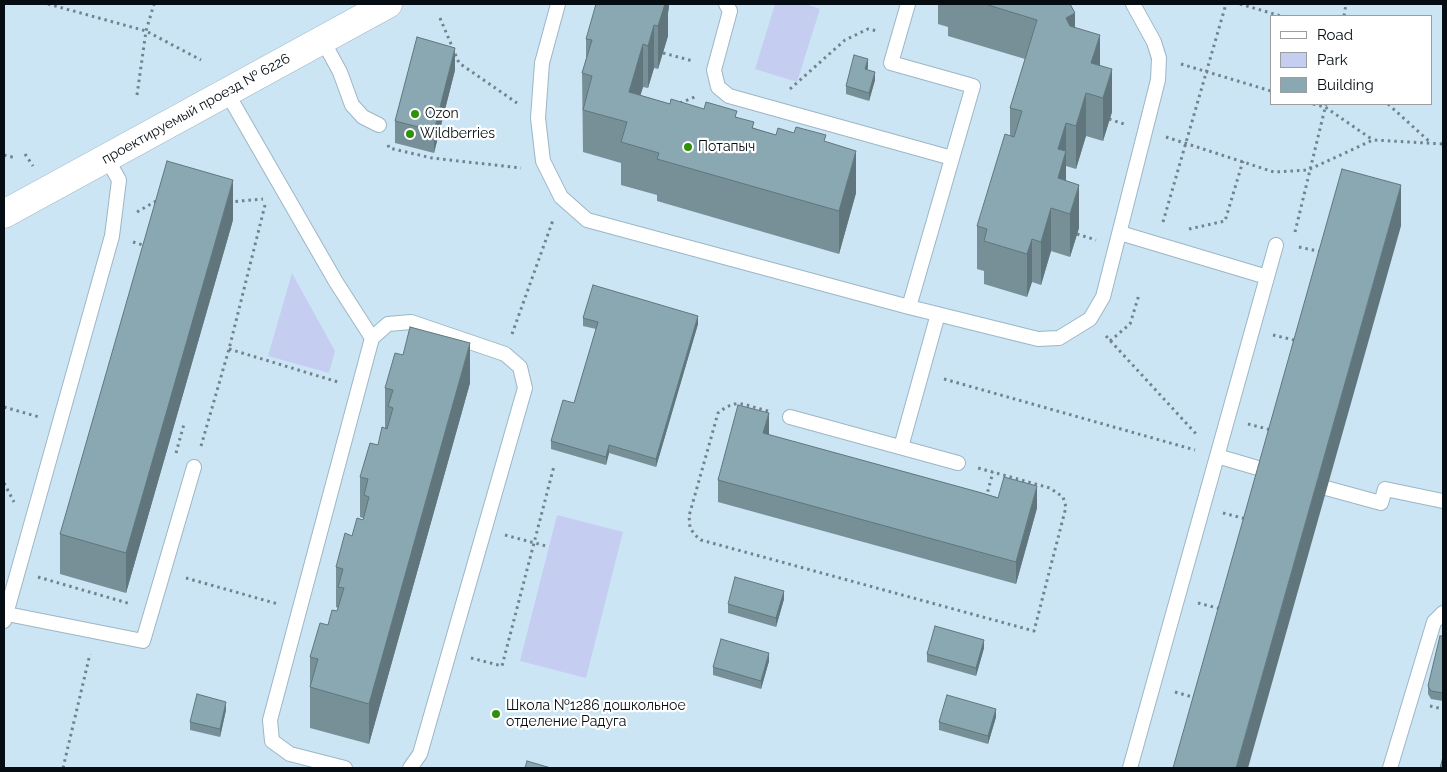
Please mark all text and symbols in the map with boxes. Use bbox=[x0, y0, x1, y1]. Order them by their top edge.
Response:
legend bbox=[1270, 15, 1432, 105]
text: Road bbox=[1317, 26, 1353, 44]
street label: проектируемый проезд № 6226 bbox=[99, 50, 293, 168]
text: Park bbox=[1317, 51, 1348, 69]
text: Building bbox=[1317, 76, 1374, 94]
place label: Ozon bbox=[425, 106, 459, 122]
marker: Ozon bbox=[409, 108, 421, 120]
place label: Wildberries bbox=[420, 126, 495, 142]
marker: Wildberries bbox=[404, 128, 416, 140]
place label: Потапыч bbox=[698, 139, 755, 155]
marker: Потапыч bbox=[682, 141, 694, 153]
place label: Школа №1286 дошкольное отделение Радуга bbox=[506, 698, 686, 730]
marker: Школа №1286 дошкольное отделение Радуга bbox=[490, 708, 502, 720]

